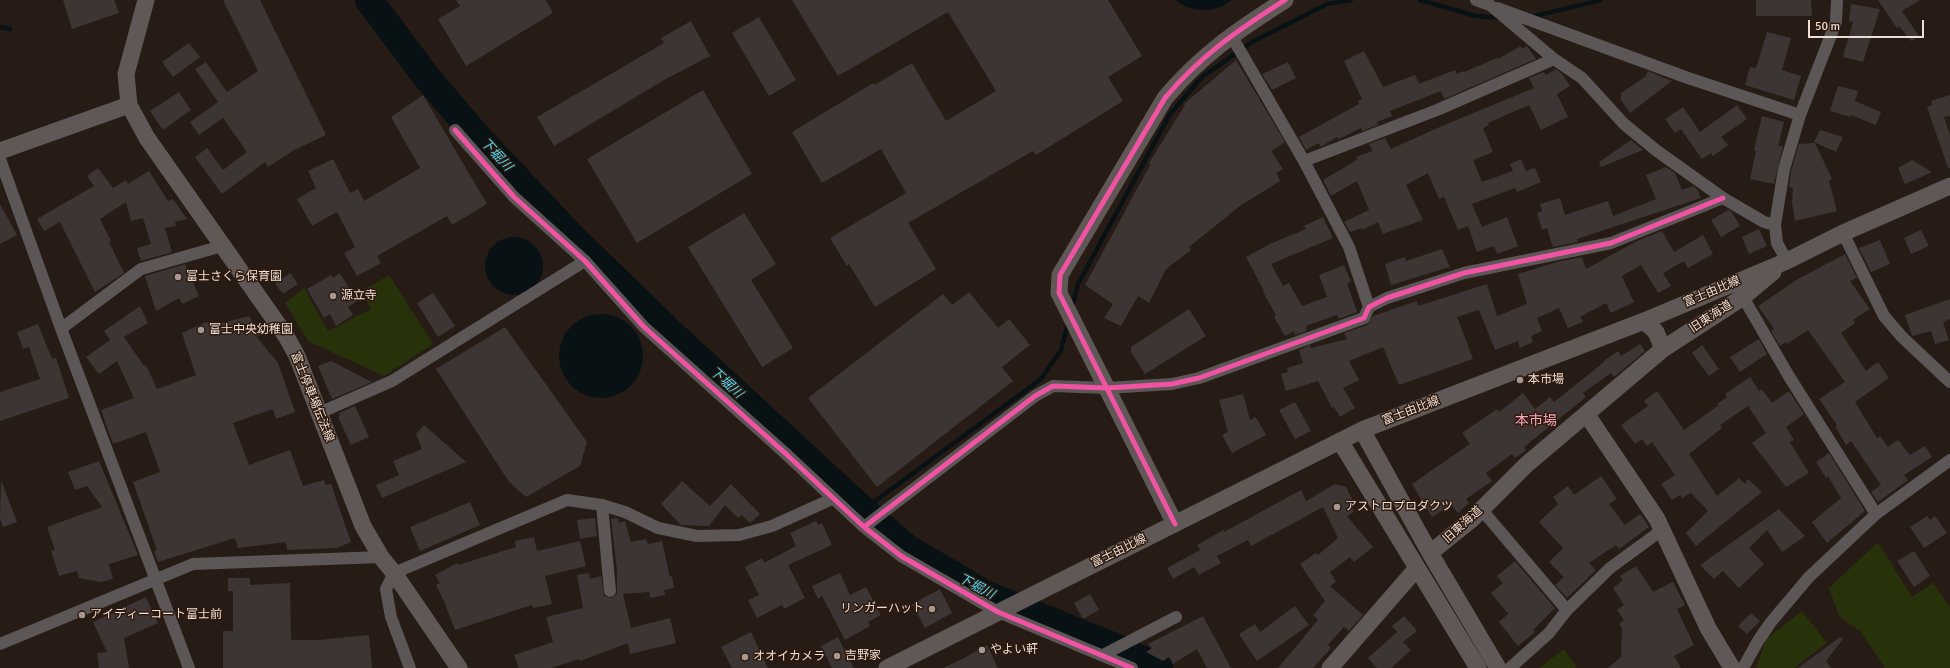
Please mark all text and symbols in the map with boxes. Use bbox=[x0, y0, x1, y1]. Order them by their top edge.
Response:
scale bar bbox=[1810, 12, 1926, 38]
text: 50 m bbox=[1815, 19, 1840, 34]
water label: 下堀川 bbox=[477, 135, 515, 175]
place label: 富士さくら保育園 bbox=[186, 270, 282, 284]
marker: 富士さくら保育園 bbox=[173, 272, 183, 282]
street label: 富士由比線 bbox=[1682, 274, 1742, 310]
place label: 源立寺 bbox=[341, 289, 377, 303]
marker: 源立寺 bbox=[328, 291, 338, 301]
street label: 旧東海道 bbox=[1687, 298, 1735, 336]
place label: 富士中央幼稚園 bbox=[209, 323, 293, 337]
marker: 富士中央幼稚園 bbox=[196, 325, 206, 335]
street label: 富士停車場伝法線 bbox=[287, 350, 337, 444]
water label: 下堀川 bbox=[706, 364, 746, 402]
place label: 本市場 bbox=[1528, 373, 1564, 387]
marker: 本市場 bbox=[1515, 375, 1525, 385]
street label: 富士由比線 bbox=[1380, 394, 1442, 428]
district label: 本市場 bbox=[1515, 413, 1557, 429]
place label: アストロプロダクツ bbox=[1345, 500, 1453, 514]
marker: アストロプロダクツ bbox=[1332, 502, 1342, 512]
street label: 旧東海道 bbox=[1440, 504, 1486, 546]
street label: 富士由比線 bbox=[1089, 531, 1149, 571]
water label: 下堀川 bbox=[955, 571, 997, 603]
place label: リンガーハット bbox=[840, 602, 924, 616]
marker: リンガーハット bbox=[927, 604, 937, 614]
place label: アイディーコート富士前 bbox=[90, 608, 222, 622]
marker: アイディーコート富士前 bbox=[77, 610, 87, 620]
place label: やよい軒 bbox=[990, 643, 1038, 657]
marker: やよい軒 bbox=[977, 645, 987, 655]
place label: 吉野家 bbox=[845, 649, 881, 663]
place label: オオイカメラ bbox=[753, 650, 825, 664]
marker: 吉野家 bbox=[832, 651, 842, 661]
marker: オオイカメラ bbox=[740, 652, 750, 662]

